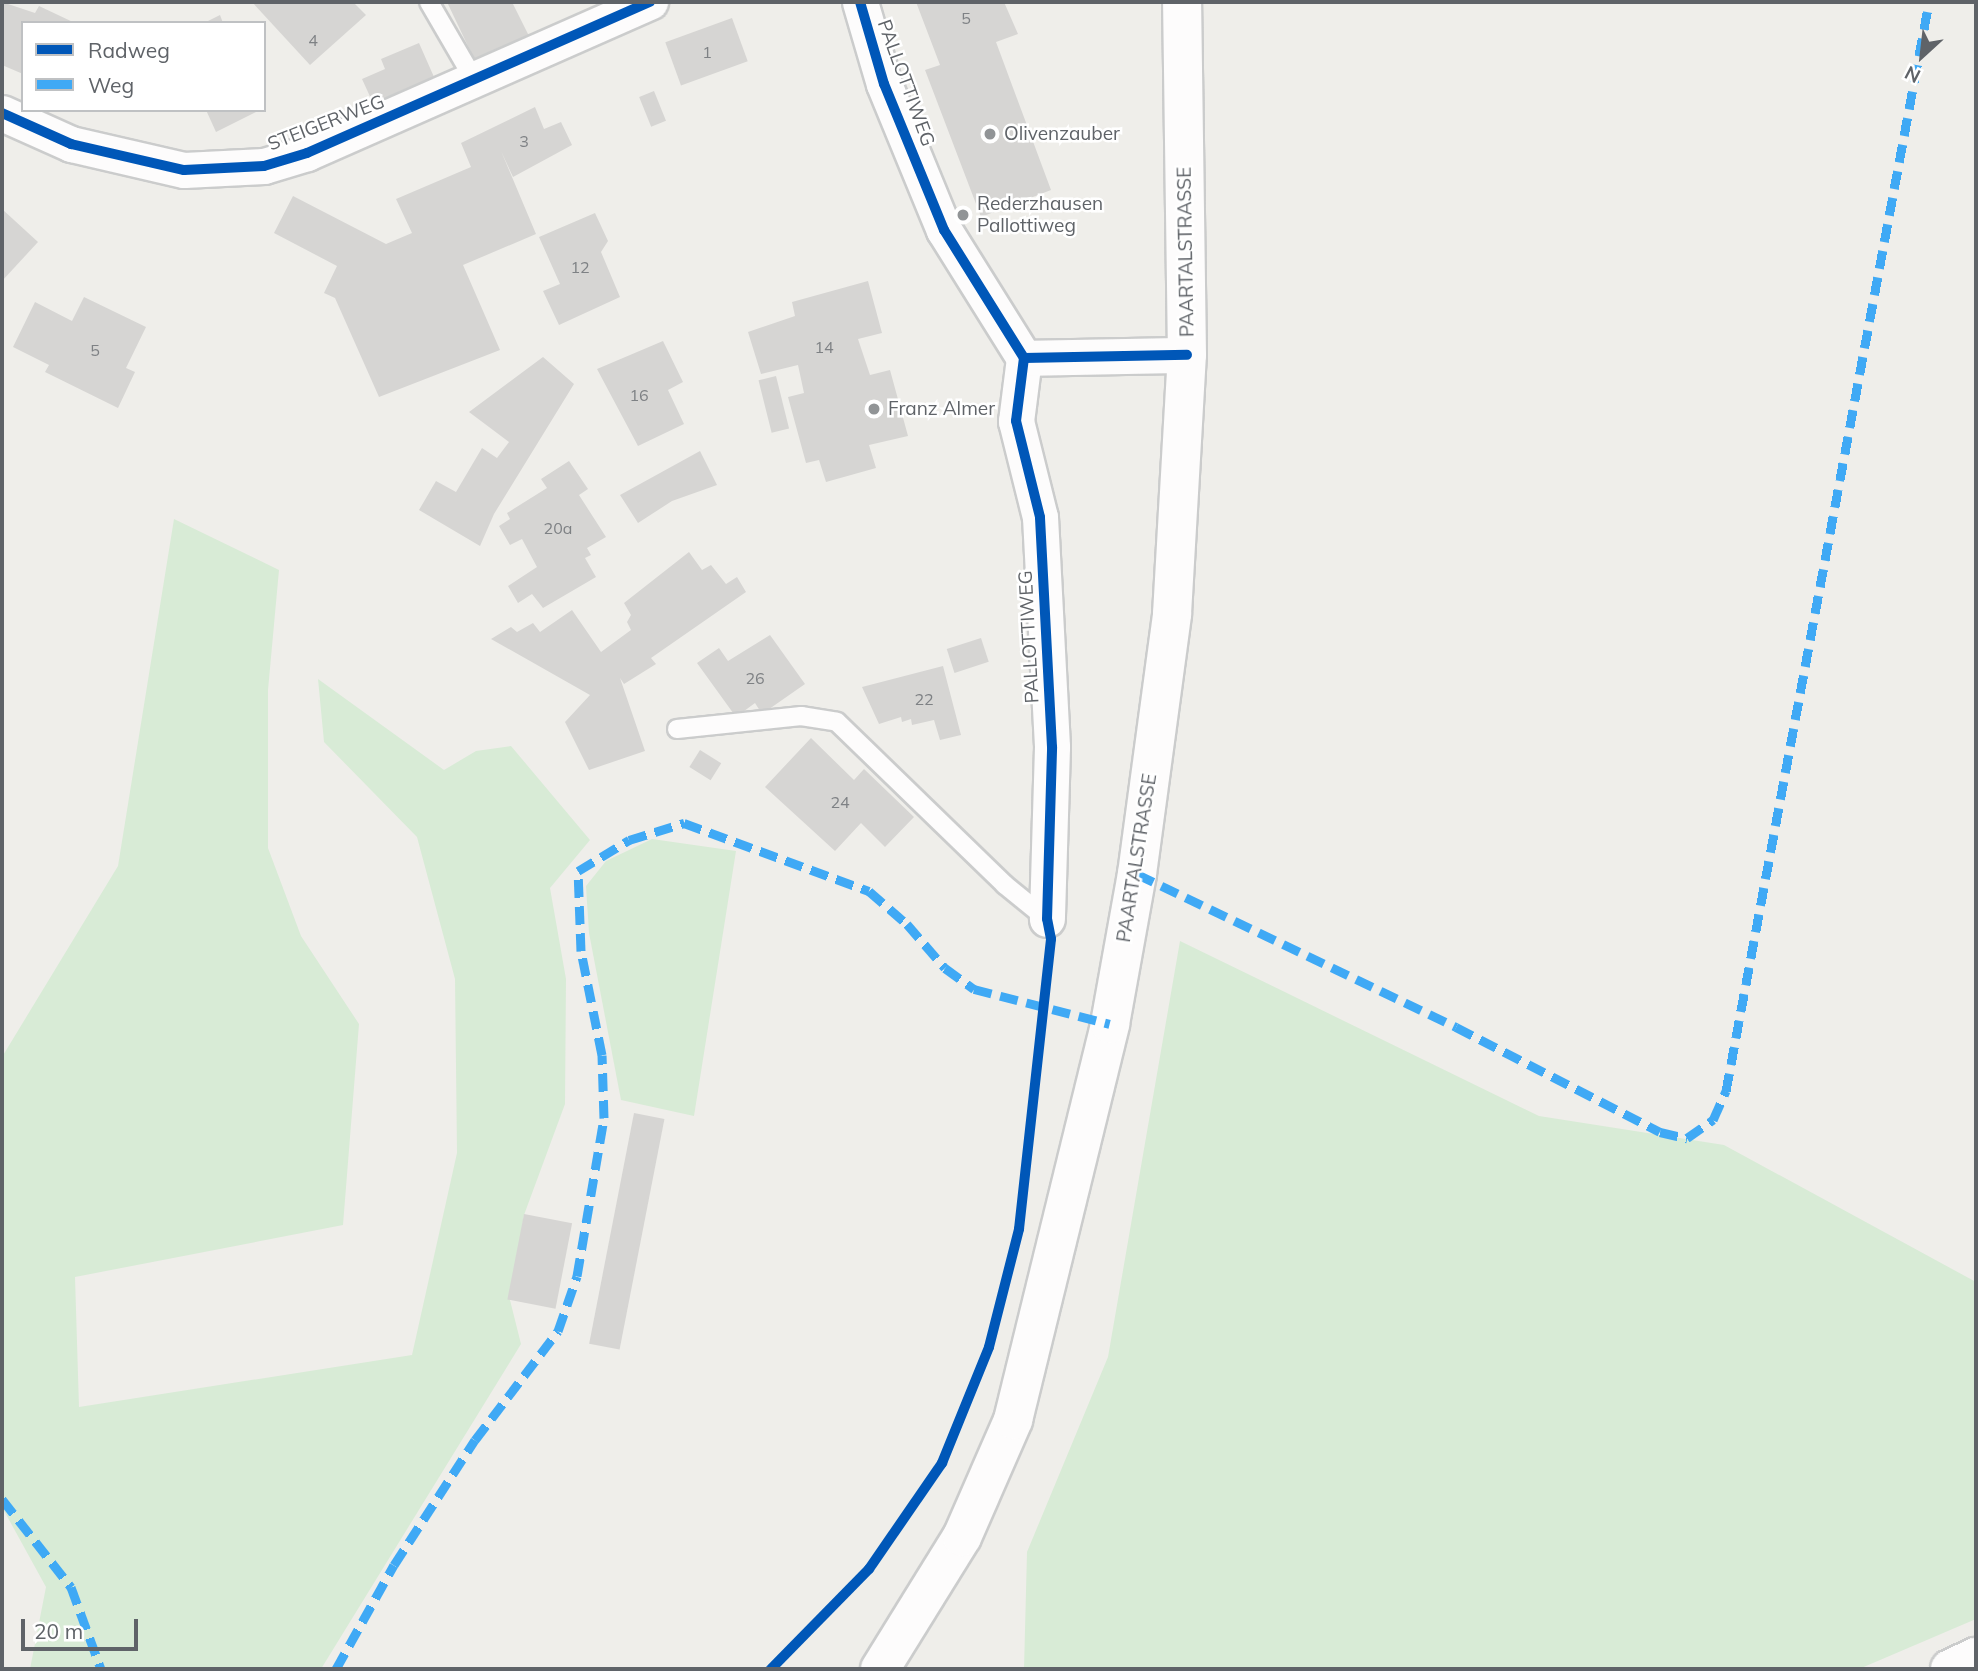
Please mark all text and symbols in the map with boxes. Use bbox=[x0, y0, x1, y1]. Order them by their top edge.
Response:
house number: 5 bbox=[961, 8, 971, 28]
street label: PALLOTTIWEG bbox=[873, 17, 939, 149]
legend bbox=[21, 21, 266, 112]
north arrow bbox=[1887, 21, 1957, 91]
house number: 4 bbox=[308, 30, 318, 50]
text: Radweg bbox=[88, 37, 170, 63]
house number: 1 bbox=[702, 42, 712, 62]
text: N bbox=[1901, 61, 1924, 89]
text: Weg bbox=[88, 72, 134, 98]
street label: STEIGERWEG bbox=[264, 90, 388, 156]
place label: Olivenzauber bbox=[1004, 123, 1120, 145]
marker: Olivenzauber bbox=[982, 126, 998, 142]
house number: 3 bbox=[519, 131, 529, 151]
street label: PAARTALSTRASSE bbox=[1173, 167, 1199, 337]
place label: Rederzhausen Pallottiweg bbox=[977, 193, 1103, 237]
marker: Rederzhausen Pallottiweg bbox=[955, 207, 971, 223]
house number: 12 bbox=[570, 257, 590, 277]
house number: 14 bbox=[814, 337, 834, 357]
house number: 5 bbox=[90, 340, 100, 360]
house number: 16 bbox=[629, 385, 649, 405]
place label: Franz Almer bbox=[888, 398, 995, 420]
marker: Franz Almer bbox=[866, 401, 882, 417]
house number: 20a bbox=[544, 518, 572, 538]
street label: PALLOTTIWEG bbox=[1014, 570, 1044, 704]
house number: 26 bbox=[745, 668, 765, 688]
house number: 22 bbox=[914, 689, 934, 709]
street label: PAARTALSTRASSE bbox=[1112, 772, 1162, 944]
house number: 24 bbox=[830, 792, 850, 812]
scale bar bbox=[24, 1604, 142, 1648]
text: 20 m bbox=[34, 1618, 83, 1644]

